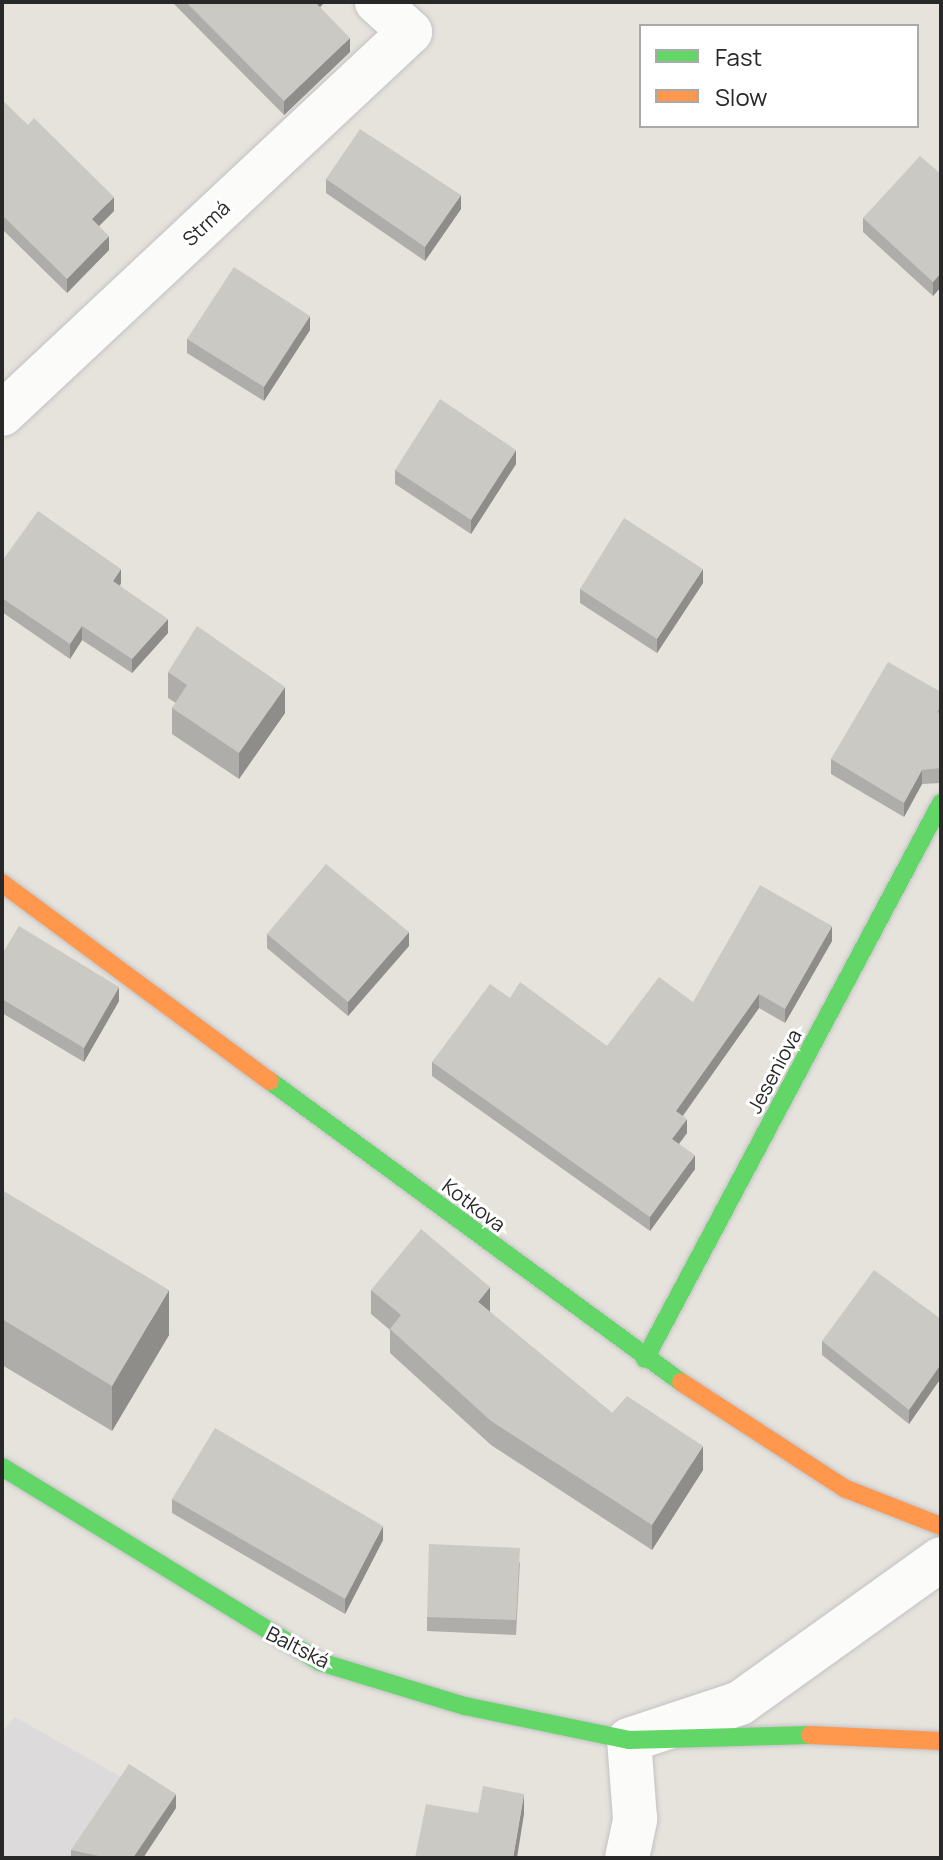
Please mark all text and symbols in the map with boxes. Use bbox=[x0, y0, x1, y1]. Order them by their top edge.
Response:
legend bbox=[639, 24, 919, 128]
text: Fast bbox=[715, 40, 762, 73]
text: Slow bbox=[715, 80, 768, 113]
street label: Strmá bbox=[177, 195, 235, 251]
street label: Jeseniova bbox=[742, 1025, 806, 1117]
street label: Kotkova bbox=[438, 1174, 510, 1236]
street label: Baltská bbox=[262, 1621, 334, 1673]

